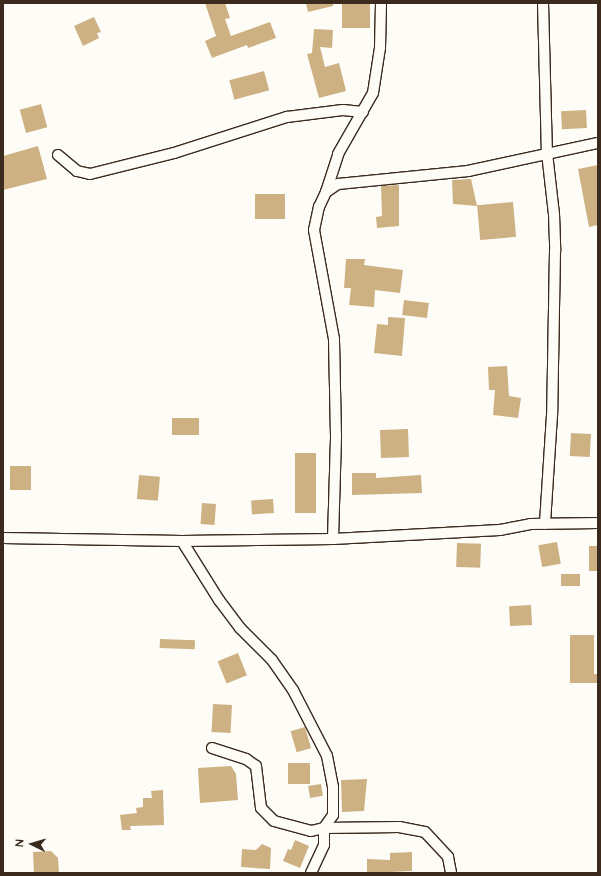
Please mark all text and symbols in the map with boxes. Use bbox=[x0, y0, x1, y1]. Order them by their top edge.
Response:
north arrow bbox=[12, 824, 52, 864]
text: N bbox=[12, 839, 27, 847]

